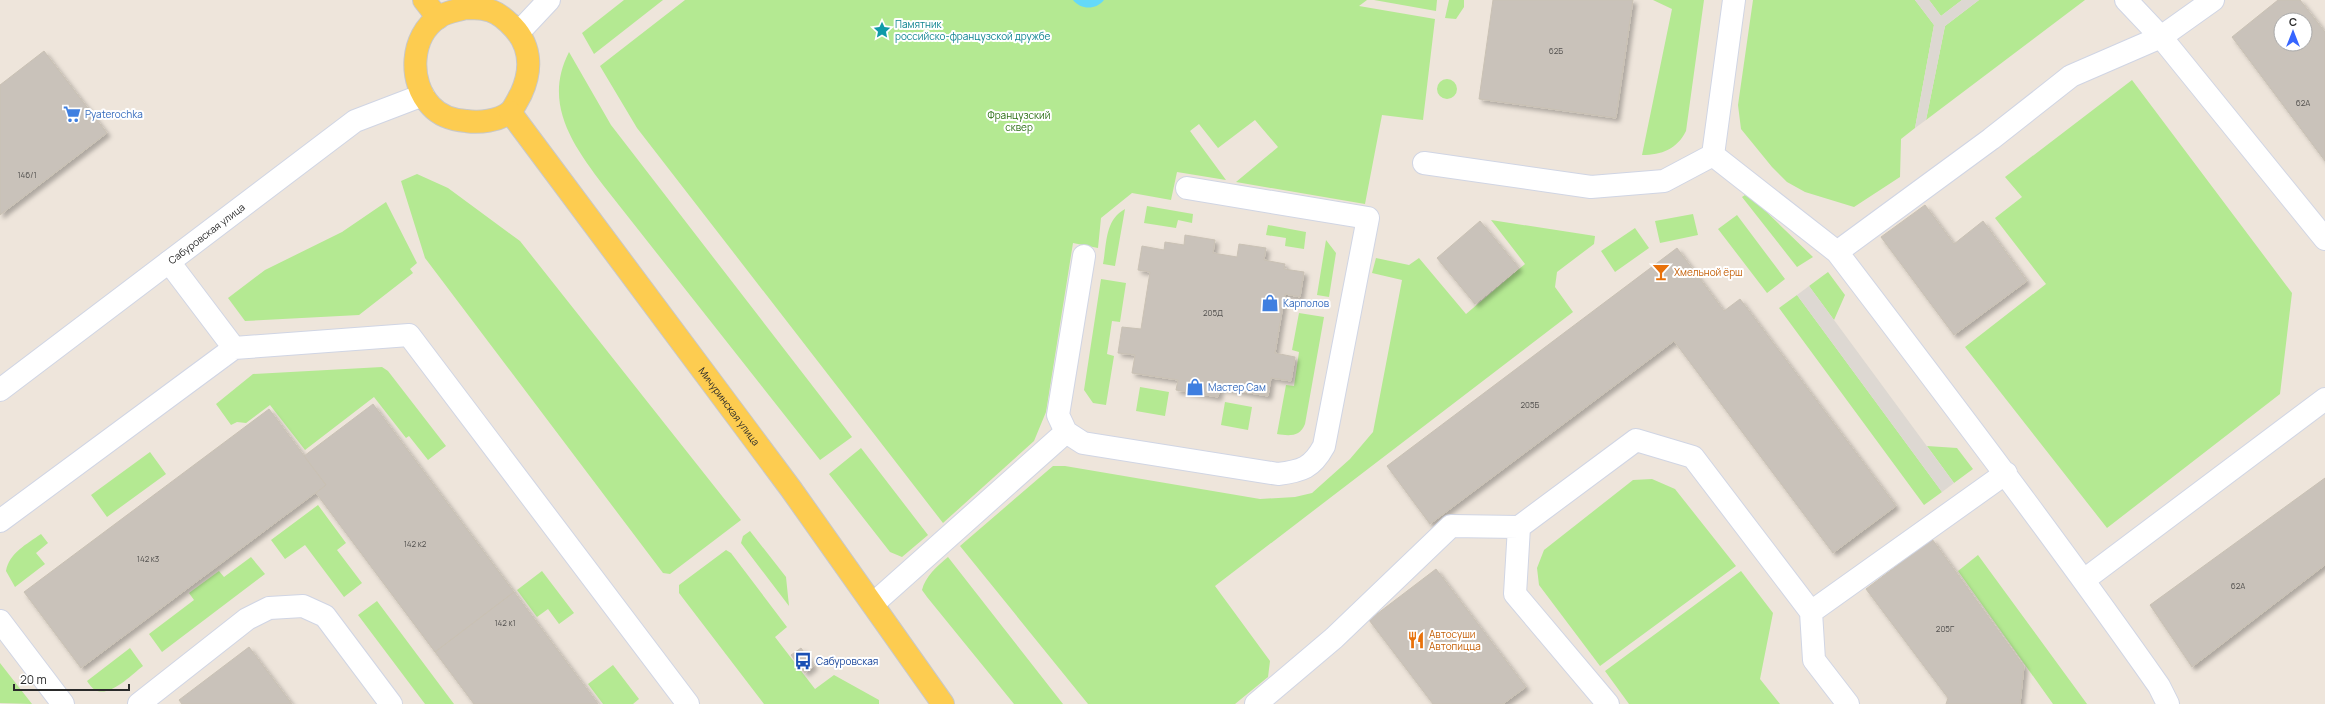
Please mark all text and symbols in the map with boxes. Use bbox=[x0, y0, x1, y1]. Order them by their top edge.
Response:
north arrow bbox=[2273, 12, 2313, 52]
text: С bbox=[2289, 14, 2297, 29]
place label: Памятник российско-французской дружбе bbox=[895, 17, 1051, 43]
place icon: Памятник российско-французской дружбе bbox=[872, 20, 892, 40]
house number: 62Б bbox=[1549, 45, 1563, 56]
house number: 62А bbox=[2296, 97, 2310, 108]
supermarket icon: Pyaterochka bbox=[62, 104, 82, 124]
place label: Pyaterochka bbox=[85, 107, 143, 121]
park label: Французский сквер bbox=[988, 108, 1050, 134]
house number: 146/1 bbox=[17, 169, 37, 180]
street label: Сабуровская улица bbox=[165, 200, 248, 267]
bar icon: Хмельной ёрш bbox=[1651, 262, 1671, 282]
place label: Хмельной ёрш bbox=[1674, 265, 1743, 279]
shop icon: Карполов bbox=[1260, 293, 1280, 313]
place label: Карполов bbox=[1283, 296, 1330, 310]
house number: 205Д bbox=[1203, 307, 1223, 318]
street label: Мичуринская улица bbox=[696, 364, 763, 448]
shop icon: Мастер Сам bbox=[1185, 377, 1205, 397]
place label: Мастер Сам bbox=[1208, 380, 1266, 394]
house number: 205Б bbox=[1521, 399, 1540, 410]
house number: 142 к2 bbox=[404, 538, 427, 549]
house number: 142 к3 bbox=[137, 553, 159, 564]
house number: 62А bbox=[2231, 580, 2245, 591]
house number: 142 к1 bbox=[494, 617, 516, 628]
house number: 205Г bbox=[1936, 623, 1955, 634]
place label: Автосуши Автопицца bbox=[1429, 627, 1481, 653]
restaurant icon: Автосуши Автопицца bbox=[1406, 630, 1426, 650]
bus stop icon: Сабуровская bbox=[793, 651, 813, 671]
place label: Сабуровская bbox=[816, 654, 878, 668]
scale bar bbox=[14, 666, 129, 692]
text: 20 m bbox=[20, 671, 47, 688]

